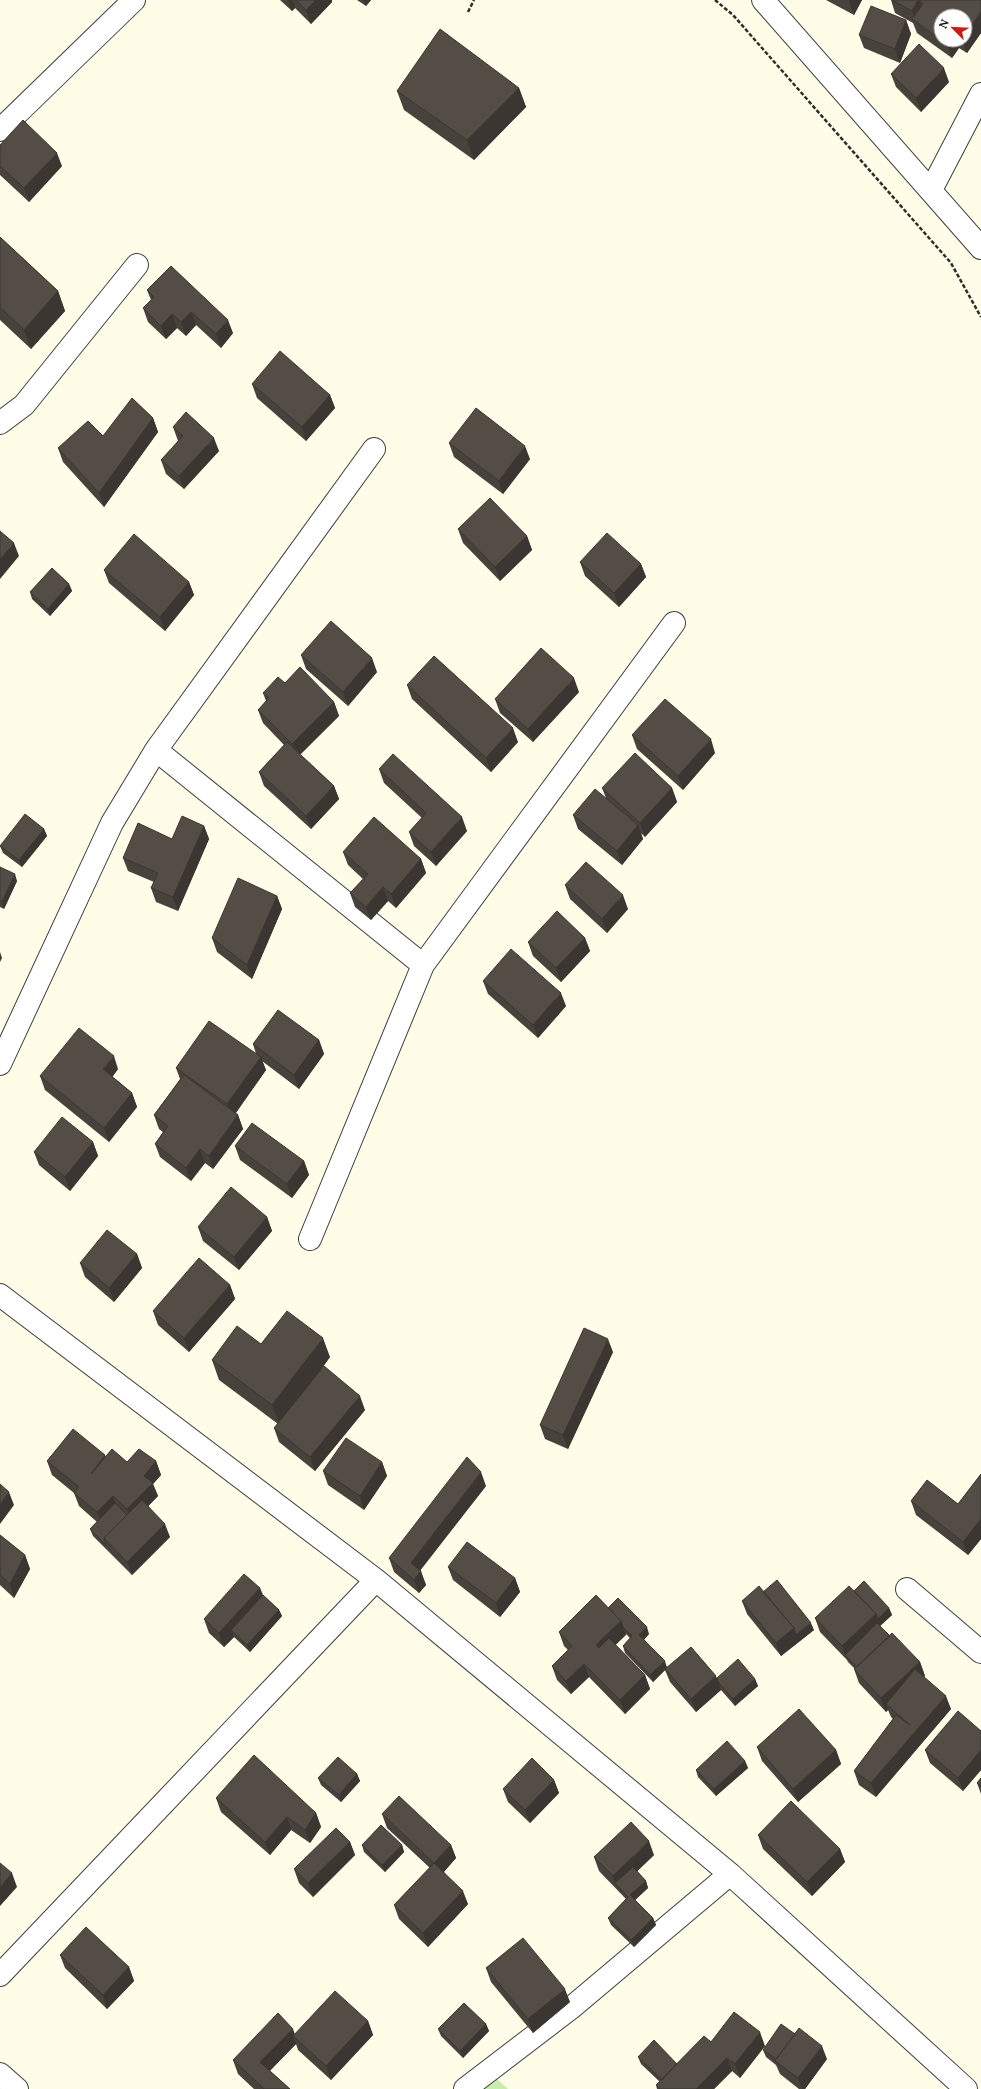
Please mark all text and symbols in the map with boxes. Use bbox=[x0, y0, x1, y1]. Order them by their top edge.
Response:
north arrow bbox=[933, 8, 973, 48]
text: N bbox=[935, 16, 952, 31]

